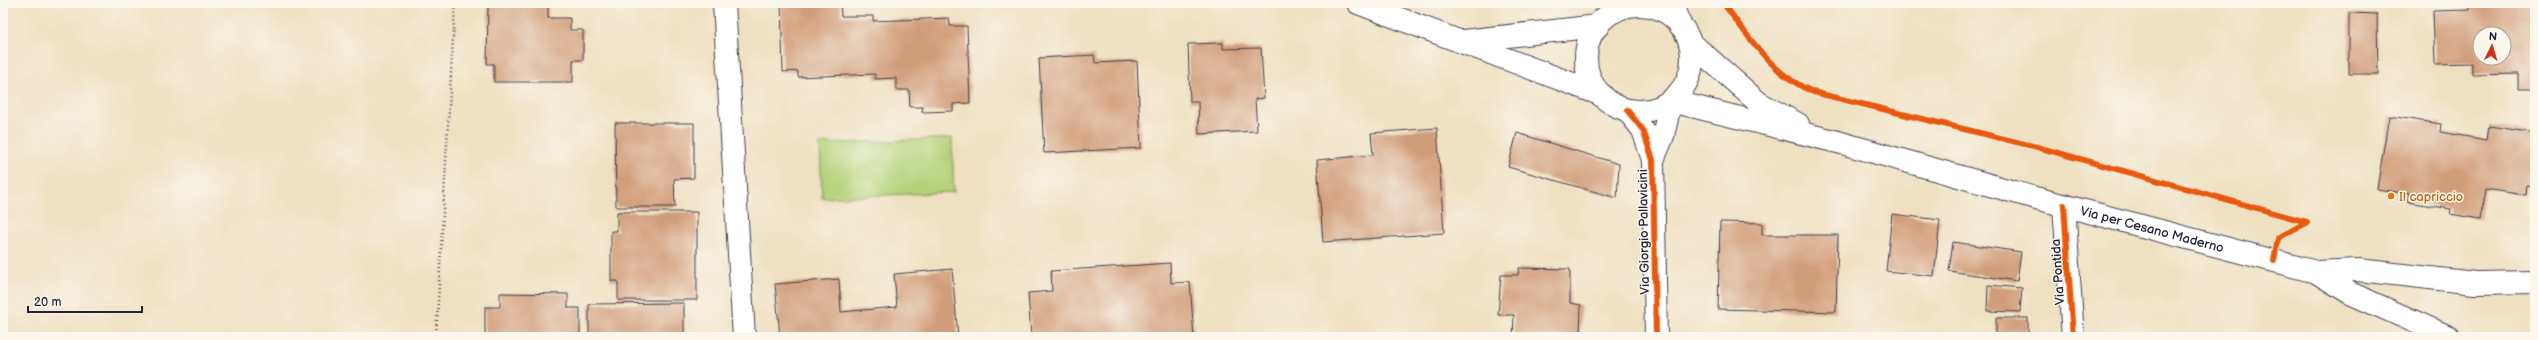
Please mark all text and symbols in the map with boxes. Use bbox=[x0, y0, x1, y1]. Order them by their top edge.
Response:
north arrow bbox=[2472, 26, 2512, 66]
text: N bbox=[2488, 30, 2498, 43]
street label: Via Giorgio Pallavicini bbox=[1635, 169, 1653, 295]
place label: Il capriccio bbox=[2399, 189, 2463, 205]
marker: Il capriccio bbox=[2386, 191, 2396, 201]
street label: Via per Cesano Maderno bbox=[2079, 203, 2225, 256]
street label: Via Pontida bbox=[2048, 238, 2068, 305]
scale bar bbox=[28, 288, 142, 314]
text: 20 m bbox=[34, 295, 61, 310]

